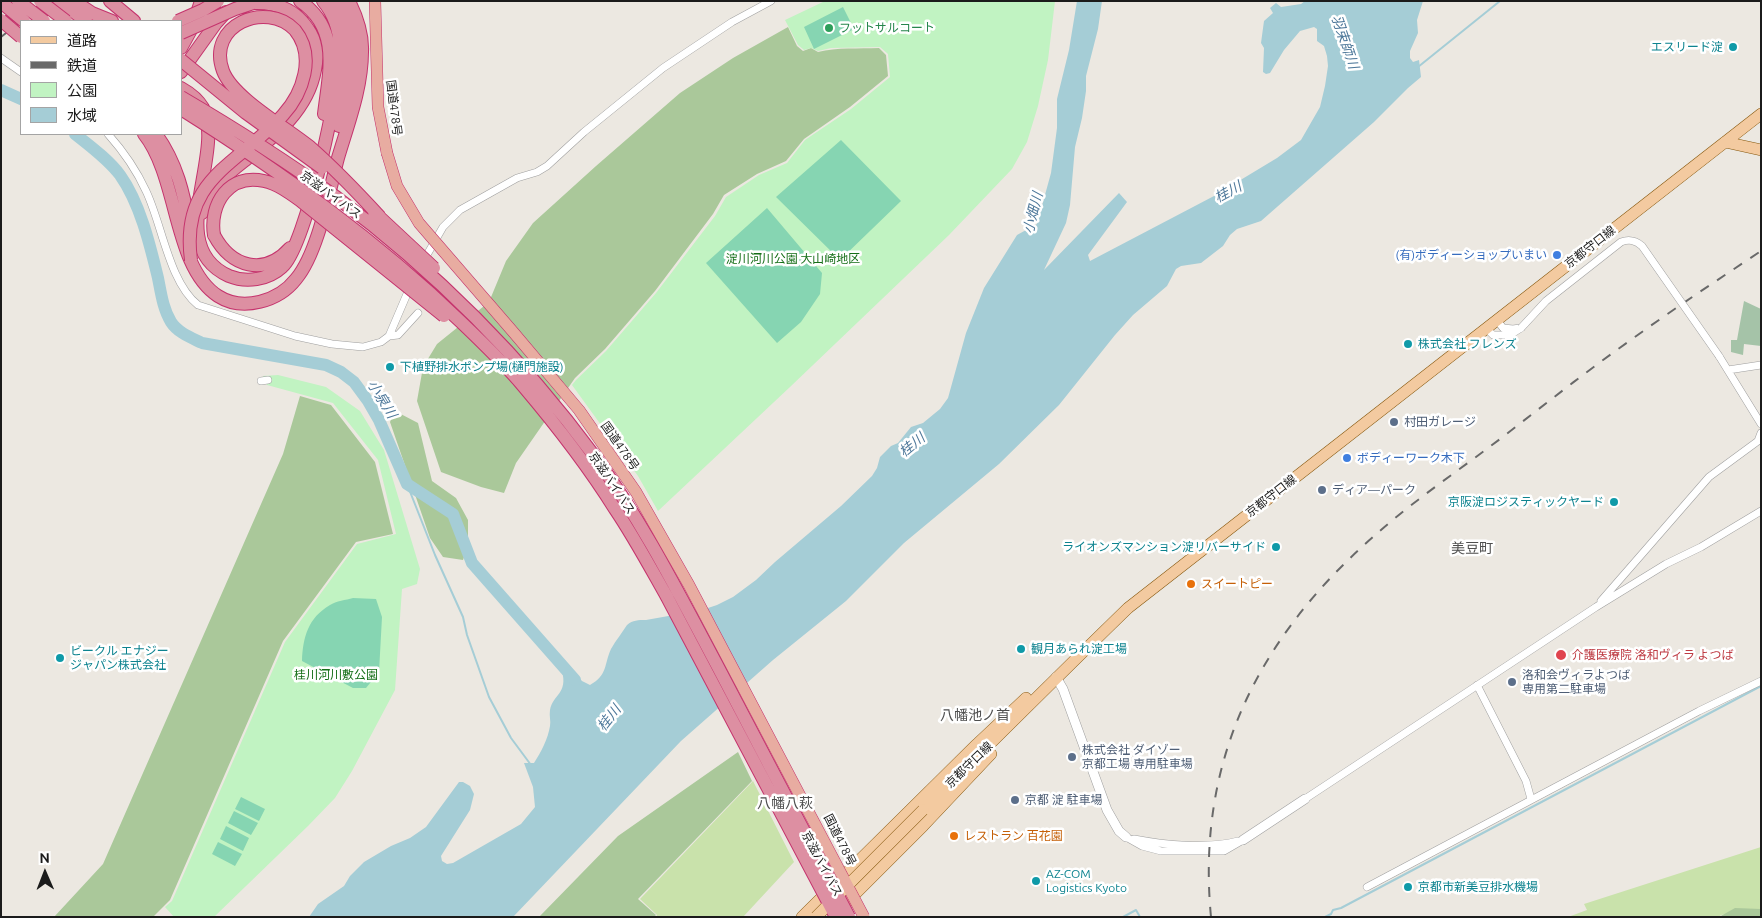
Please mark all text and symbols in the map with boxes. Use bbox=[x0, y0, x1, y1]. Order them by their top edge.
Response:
water label: 羽束師川 bbox=[1328, 13, 1362, 71]
legend bbox=[20, 20, 182, 135]
place label: フットサルコート bbox=[839, 21, 935, 35]
marker: フットサルコート bbox=[823, 22, 835, 34]
text: 道路 bbox=[67, 32, 97, 49]
place label: エスリード淀 bbox=[1651, 40, 1723, 54]
marker: エスリード淀 bbox=[1727, 41, 1739, 53]
text: 鉄道 bbox=[67, 57, 97, 74]
street label: 国道478号 bbox=[383, 79, 405, 137]
text: 公園 bbox=[67, 82, 97, 99]
text: 水域 bbox=[67, 107, 97, 124]
street label: 京滋バイパス bbox=[298, 168, 364, 222]
water label: 桂川 bbox=[1212, 178, 1244, 206]
water label: 小畑川 bbox=[1020, 191, 1046, 235]
street label: 京都守口線 bbox=[1562, 223, 1618, 271]
place label: (有)ボディーショップいまい bbox=[1395, 248, 1547, 262]
marker: (有)ボディーショップいまい bbox=[1551, 249, 1563, 261]
park label: 淀川河川公園 大山崎地区 bbox=[726, 252, 860, 266]
place label: 株式会社 フレンズ bbox=[1418, 337, 1517, 351]
marker: 株式会社 フレンズ bbox=[1402, 338, 1414, 350]
place label: 下植野排水ポンプ場(樋門施設) bbox=[400, 360, 564, 374]
marker: 下植野排水ポンプ場(樋門施設) bbox=[384, 361, 396, 373]
water label: 小泉川 bbox=[364, 377, 400, 421]
place label: 村田ガレージ bbox=[1404, 415, 1476, 429]
marker: 村田ガレージ bbox=[1388, 416, 1400, 428]
street label: 国道478号 bbox=[598, 419, 642, 473]
water label: 桂川 bbox=[896, 430, 928, 460]
street label: 京滋バイパス bbox=[586, 449, 638, 517]
place label: ボディーワーク木下 bbox=[1357, 451, 1465, 465]
marker: ボディーワーク木下 bbox=[1341, 452, 1353, 464]
street label: 京都守口線 bbox=[1243, 472, 1299, 520]
place label: ディア―パーク bbox=[1332, 483, 1416, 497]
marker: ディア―パーク bbox=[1316, 484, 1328, 496]
place label: 京阪淀ロジスティックヤード bbox=[1448, 495, 1604, 509]
marker: 京阪淀ロジスティックヤード bbox=[1608, 496, 1620, 508]
place label: ライオンズマンション淀リバーサイド bbox=[1062, 540, 1266, 554]
district label: 美豆町 bbox=[1451, 540, 1493, 556]
marker: ライオンズマンション淀リバーサイド bbox=[1270, 541, 1282, 553]
place label: スイートピー bbox=[1201, 577, 1273, 591]
marker: スイートピー bbox=[1185, 578, 1197, 590]
place label: 観月あられ淀工場 bbox=[1031, 642, 1127, 656]
marker: 観月あられ淀工場 bbox=[1015, 643, 1027, 655]
place label: ビークル エナジー ジャパン株式会社 bbox=[70, 644, 169, 672]
marker: 介護医療院 洛和ヴィラ よつば bbox=[1554, 648, 1568, 662]
place label: 介護医療院 洛和ヴィラ よつば bbox=[1572, 648, 1733, 662]
marker: ビークル エナジー ジャパン株式会社 bbox=[54, 652, 66, 664]
park label: 桂川河川敷公園 bbox=[294, 668, 378, 682]
place label: 洛和会ヴィラよつば 専用第二駐車場 bbox=[1522, 668, 1630, 696]
marker: 洛和会ヴィラよつば 専用第二駐車場 bbox=[1506, 676, 1518, 688]
water label: 桂川 bbox=[594, 702, 624, 734]
district label: 八幡池ノ首 bbox=[940, 707, 1010, 723]
street label: 京都守口線 bbox=[942, 739, 996, 791]
place label: 株式会社 ダイゾー 京都工場 専用駐車場 bbox=[1082, 743, 1193, 771]
marker: 株式会社 ダイゾー 京都工場 専用駐車場 bbox=[1066, 751, 1078, 763]
place label: 京都 淀 駐車場 bbox=[1025, 793, 1102, 807]
marker: 京都 淀 駐車場 bbox=[1009, 794, 1021, 806]
district label: 八幡八萩 bbox=[757, 795, 813, 811]
street label: 国道478号 bbox=[821, 812, 859, 868]
street label: 京滋バイパス bbox=[799, 829, 845, 899]
place label: レストラン 百花園 bbox=[964, 829, 1063, 843]
marker: レストラン 百花園 bbox=[948, 830, 960, 842]
north arrow bbox=[20, 848, 70, 898]
text: N bbox=[39, 850, 50, 866]
place label: AZ-COM Logistics Kyoto bbox=[1046, 867, 1127, 895]
marker: AZ-COM Logistics Kyoto bbox=[1030, 875, 1042, 887]
place label: 京都市新美豆排水機場 bbox=[1418, 880, 1538, 894]
marker: 京都市新美豆排水機場 bbox=[1402, 881, 1414, 893]

